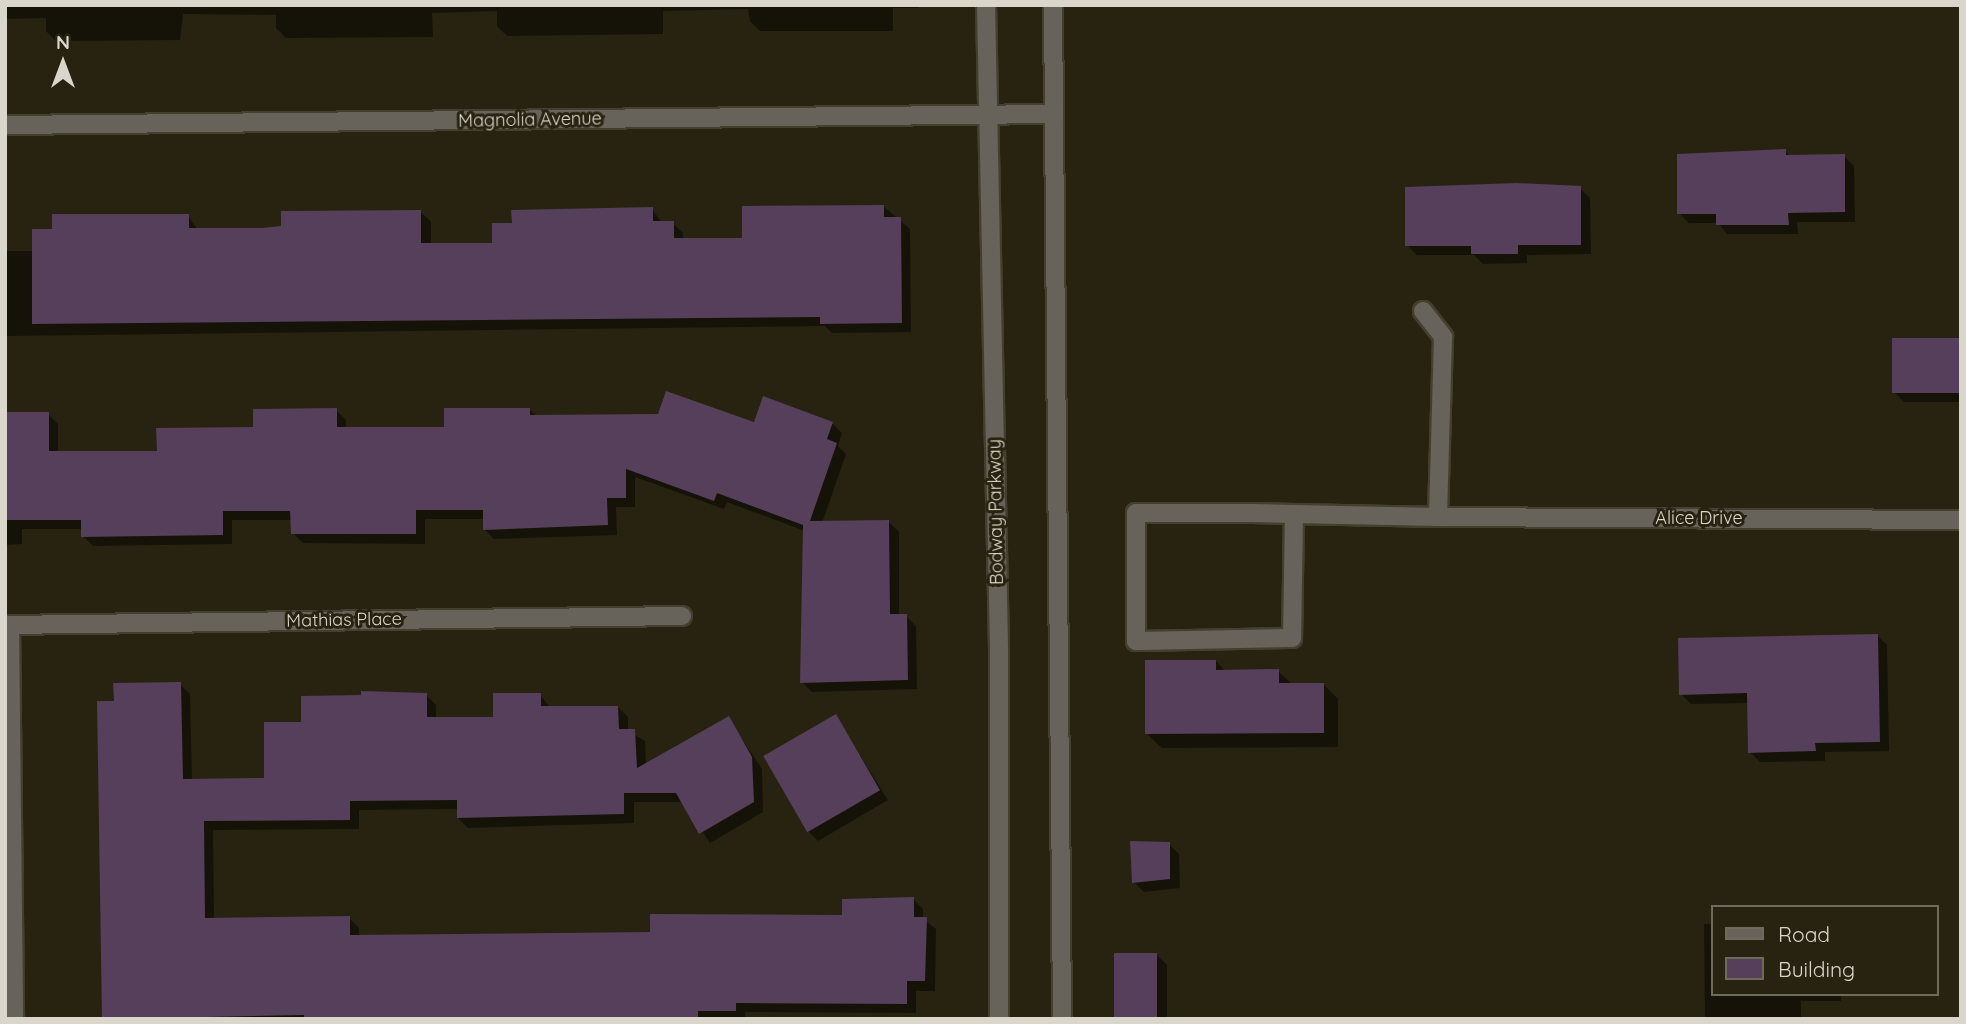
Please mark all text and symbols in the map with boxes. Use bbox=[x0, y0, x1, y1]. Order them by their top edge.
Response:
north arrow bbox=[28, 28, 98, 98]
text: N bbox=[56, 30, 70, 54]
street label: Magnolia Avenue bbox=[458, 108, 602, 132]
street label: Bodway Parkway bbox=[984, 439, 1008, 585]
street label: Alice Drive bbox=[1655, 507, 1743, 529]
street label: Mathias Place bbox=[286, 608, 402, 632]
legend bbox=[1710, 905, 1938, 996]
text: Road bbox=[1778, 921, 1830, 947]
text: Building bbox=[1778, 956, 1855, 982]

